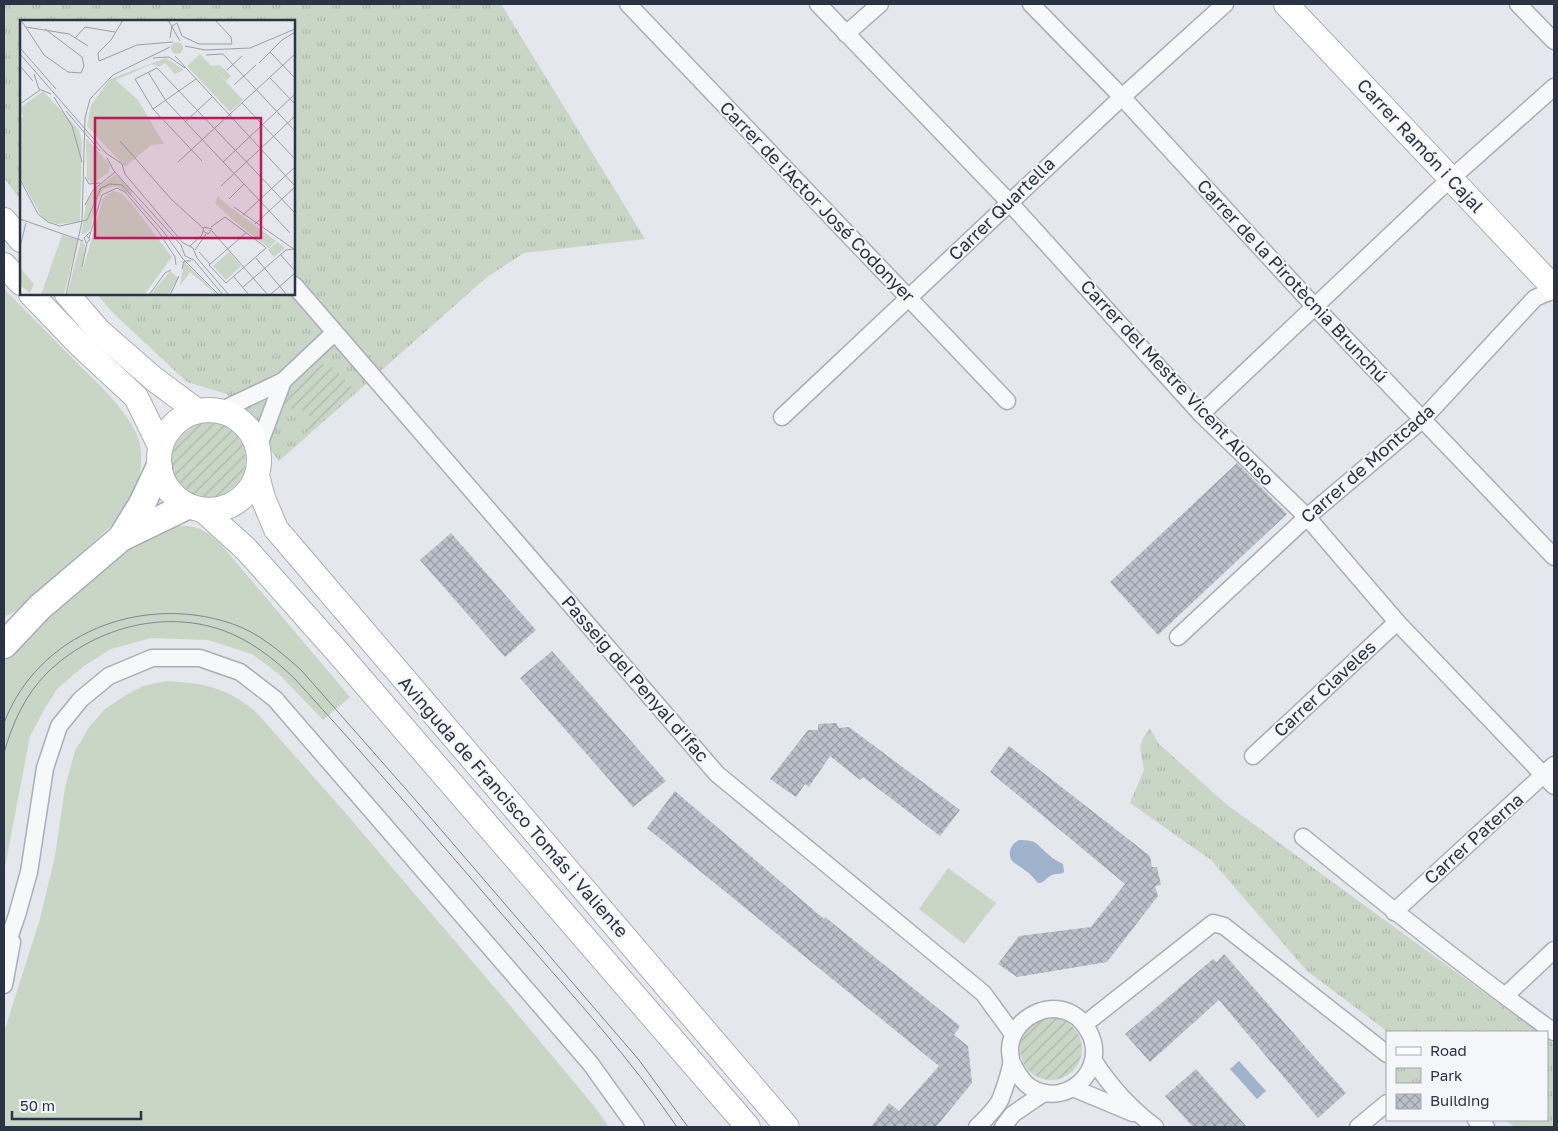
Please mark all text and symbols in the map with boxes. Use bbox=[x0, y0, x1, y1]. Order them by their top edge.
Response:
inset map bbox=[20, 20, 295, 295]
street label: Carrer Ramón i Cajal bbox=[1353, 74, 1489, 217]
street label: Carrer de l'Actor José Codonyer bbox=[716, 96, 920, 306]
street label: Carrer Quartella bbox=[944, 152, 1059, 265]
street label: Carrer de la Pirotècnia Brunchú bbox=[1193, 174, 1393, 386]
street label: Carrer del Mestre Vicent Alonso bbox=[1076, 275, 1279, 490]
street label: Carrer de Montcada bbox=[1296, 399, 1439, 527]
street label: Passeig del Penyal d'Ifac bbox=[558, 591, 714, 766]
street label: Carrer Claveles bbox=[1269, 635, 1380, 741]
street label: Avinguda de Francisco Tomás i Valiente bbox=[394, 671, 633, 942]
street label: Carrer Paterna bbox=[1419, 788, 1527, 888]
legend bbox=[1386, 1031, 1548, 1121]
text: Road bbox=[1430, 1041, 1467, 1059]
text: Park bbox=[1430, 1066, 1463, 1084]
scale bar bbox=[12, 1088, 141, 1120]
text: Building bbox=[1430, 1091, 1490, 1109]
text: 50 m bbox=[20, 1096, 55, 1114]

